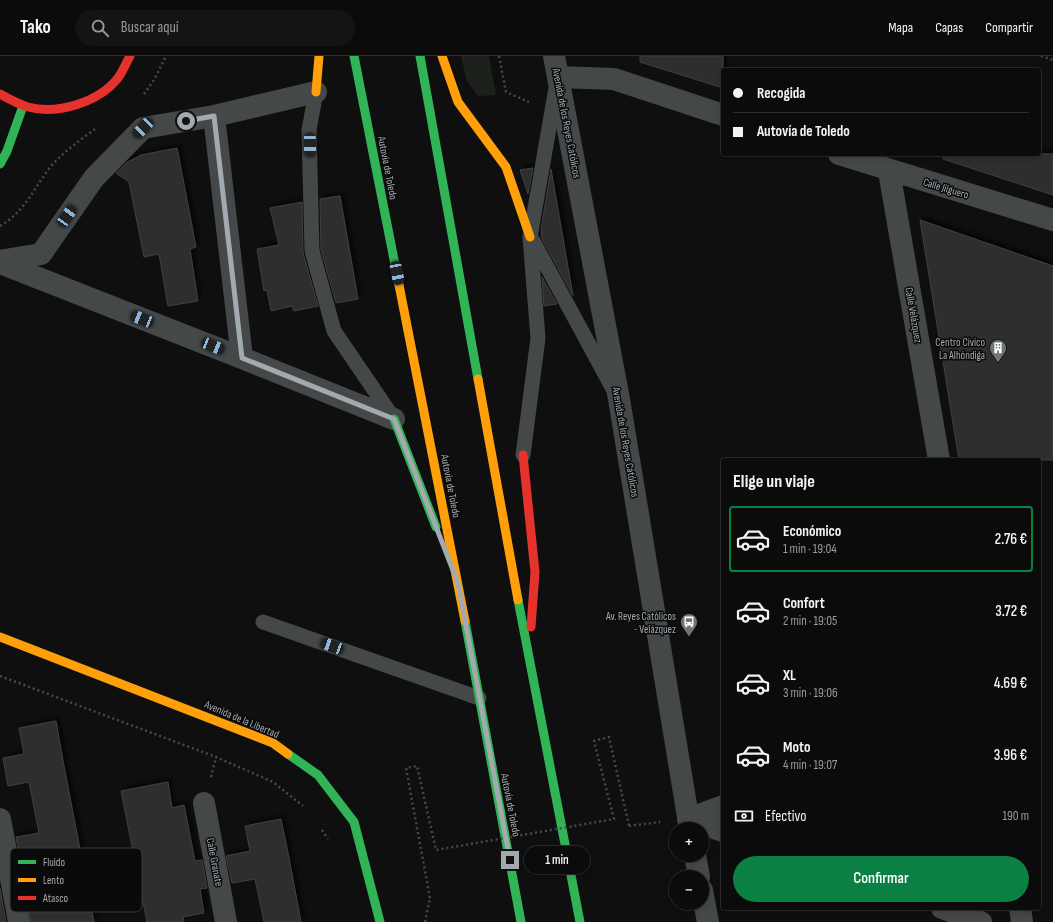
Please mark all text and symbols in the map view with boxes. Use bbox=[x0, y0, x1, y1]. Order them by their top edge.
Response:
search box bbox=[75, 10, 355, 46]
text: Tako bbox=[20, 16, 51, 39]
icon: search bbox=[89, 17, 111, 39]
text: Buscar aquí bbox=[121, 18, 179, 37]
text: Mapa bbox=[888, 19, 913, 36]
text: Capas bbox=[935, 19, 963, 36]
text: Compartir bbox=[985, 19, 1033, 36]
street label: Avenida de los Reyes Católicos bbox=[549, 66, 584, 179]
text: Recogida bbox=[757, 84, 805, 103]
route start bbox=[177, 112, 195, 130]
car bbox=[130, 115, 156, 141]
text: Autovía de Toledo bbox=[757, 122, 850, 141]
car bbox=[304, 133, 316, 157]
street label: Autovía de Toledo bbox=[375, 134, 400, 201]
street label: Calle Jilguero bbox=[922, 175, 971, 202]
car bbox=[55, 203, 79, 229]
car bbox=[389, 260, 405, 286]
street label: Calle Velázquez bbox=[902, 286, 925, 344]
car bbox=[129, 309, 155, 329]
car bbox=[200, 336, 226, 356]
place label: Centro Cívico La Alhóndiga bbox=[935, 336, 985, 362]
building icon: Centro Cívico La Alhóndiga bbox=[988, 338, 1008, 363]
street label: Avenida de los Reyes Católicos bbox=[609, 385, 642, 498]
street label: Autovía de Toledo bbox=[438, 452, 463, 519]
text: Elige un viaje bbox=[733, 471, 815, 492]
icon: car bbox=[735, 521, 771, 557]
text: Económico bbox=[783, 522, 841, 541]
text: 2.76 € bbox=[995, 530, 1027, 549]
text: 1 min · 19:04 bbox=[783, 541, 837, 557]
icon: car bbox=[735, 593, 771, 629]
text: Confort bbox=[783, 594, 825, 613]
text: 3.72 € bbox=[995, 602, 1027, 621]
place label: Av. Reyes Católicos - Velázquez bbox=[605, 610, 676, 636]
bus stop icon: Av. Reyes Católicos - Velázquez bbox=[679, 612, 699, 637]
text: 2 min · 19:05 bbox=[783, 613, 837, 629]
car bbox=[319, 636, 345, 656]
icon: car bbox=[735, 665, 771, 701]
text: XL bbox=[783, 666, 796, 685]
text: 4.69 € bbox=[994, 674, 1027, 693]
text: 3 min · 19:06 bbox=[783, 685, 838, 701]
street label: Avenida de la Libertad bbox=[202, 697, 281, 741]
icon: car bbox=[735, 737, 771, 773]
text: Moto bbox=[783, 738, 810, 757]
text: 3.96 € bbox=[994, 746, 1027, 765]
text: 4 min · 19:07 bbox=[783, 757, 837, 773]
street label: Autovía de Toledo bbox=[498, 771, 523, 838]
icon: cash bbox=[733, 805, 755, 827]
text: Efectivo bbox=[765, 807, 806, 826]
text: 190 m bbox=[1002, 808, 1029, 824]
map controls bbox=[669, 822, 709, 910]
button: + bbox=[669, 822, 709, 862]
street label: Calle Granate bbox=[203, 837, 226, 887]
callout: 1 min bbox=[524, 846, 590, 874]
legend bbox=[10, 848, 142, 912]
route end bbox=[501, 851, 519, 869]
text: 1 min bbox=[545, 852, 569, 868]
text: Fluido bbox=[43, 856, 65, 869]
button: Confirmar bbox=[733, 856, 1029, 902]
button: − bbox=[669, 870, 709, 910]
text: Lento bbox=[43, 874, 64, 887]
text: Atasco bbox=[42, 892, 69, 905]

